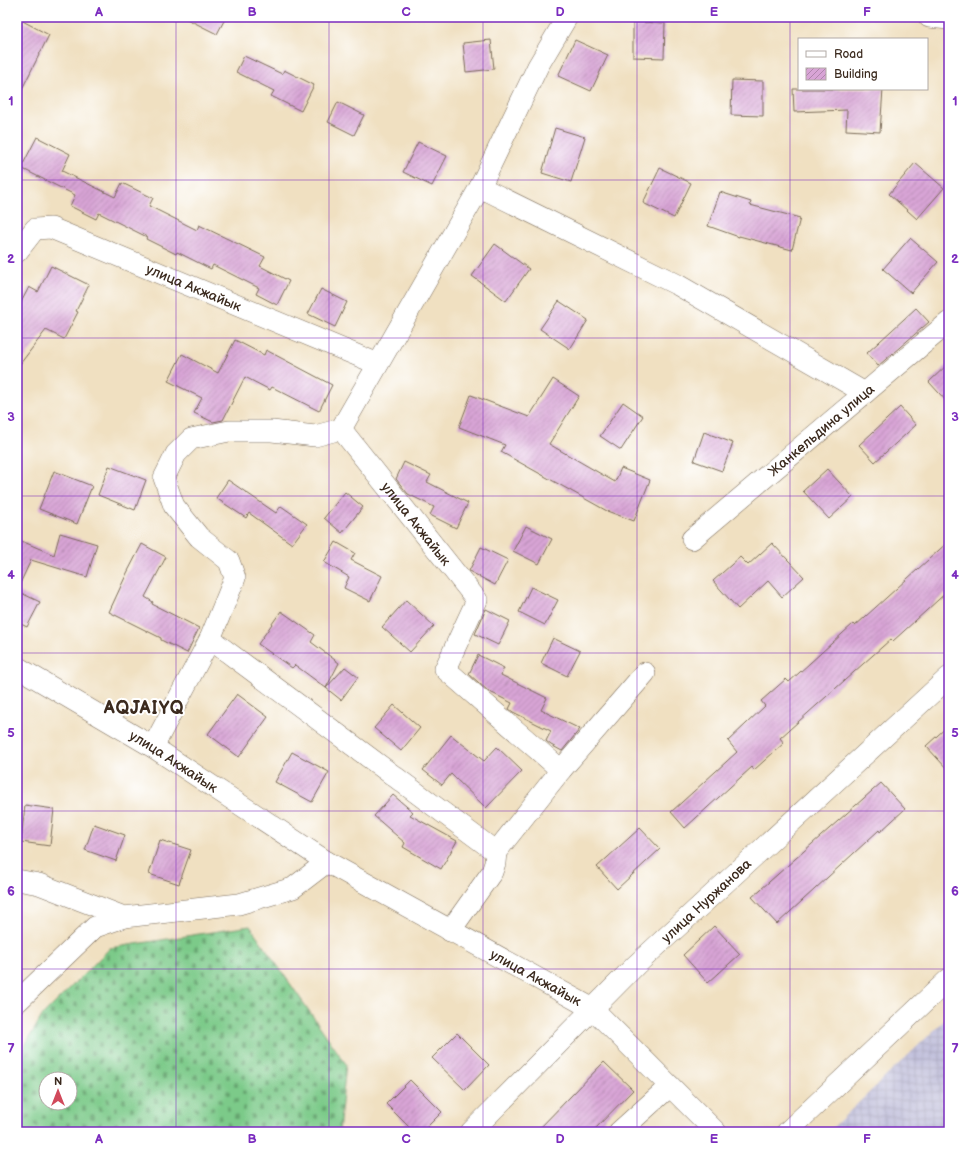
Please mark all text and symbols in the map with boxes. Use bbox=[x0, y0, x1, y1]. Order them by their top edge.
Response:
text: A bbox=[94, 4, 103, 20]
text: B bbox=[247, 4, 257, 20]
text: C bbox=[401, 4, 411, 20]
text: D bbox=[555, 4, 565, 20]
text: E bbox=[710, 4, 719, 20]
text: F bbox=[863, 4, 871, 20]
legend bbox=[798, 38, 928, 90]
text: Road bbox=[834, 47, 863, 62]
text: Building bbox=[834, 67, 878, 82]
text: 1 bbox=[8, 93, 14, 109]
text: 1 bbox=[952, 93, 958, 109]
text: 2 bbox=[7, 251, 15, 267]
text: 2 bbox=[951, 251, 959, 267]
street label: улица Акжайык bbox=[143, 260, 244, 315]
street label: Жанкельдина улица bbox=[765, 380, 879, 480]
text: 3 bbox=[7, 409, 15, 425]
text: 3 bbox=[951, 409, 959, 425]
street label: улица Акжайык bbox=[378, 479, 455, 570]
text: 4 bbox=[7, 567, 15, 583]
text: 4 bbox=[951, 567, 959, 583]
district label: AQJAIYQ bbox=[103, 698, 184, 719]
text: 5 bbox=[7, 725, 15, 741]
text: 5 bbox=[951, 725, 959, 741]
street label: улица Акжайык bbox=[126, 727, 221, 797]
street label: улица Нуржанова bbox=[658, 855, 755, 946]
text: 6 bbox=[7, 883, 15, 899]
text: 6 bbox=[951, 883, 959, 899]
street label: улица Акжайык bbox=[487, 946, 585, 1010]
text: 7 bbox=[7, 1041, 15, 1057]
text: 7 bbox=[951, 1041, 959, 1057]
north arrow bbox=[38, 1071, 78, 1111]
text: N bbox=[54, 1075, 62, 1088]
text: A bbox=[94, 1131, 103, 1147]
text: B bbox=[247, 1131, 257, 1147]
text: C bbox=[401, 1131, 411, 1147]
text: D bbox=[555, 1131, 565, 1147]
text: E bbox=[710, 1131, 719, 1147]
text: F bbox=[863, 1131, 871, 1147]

